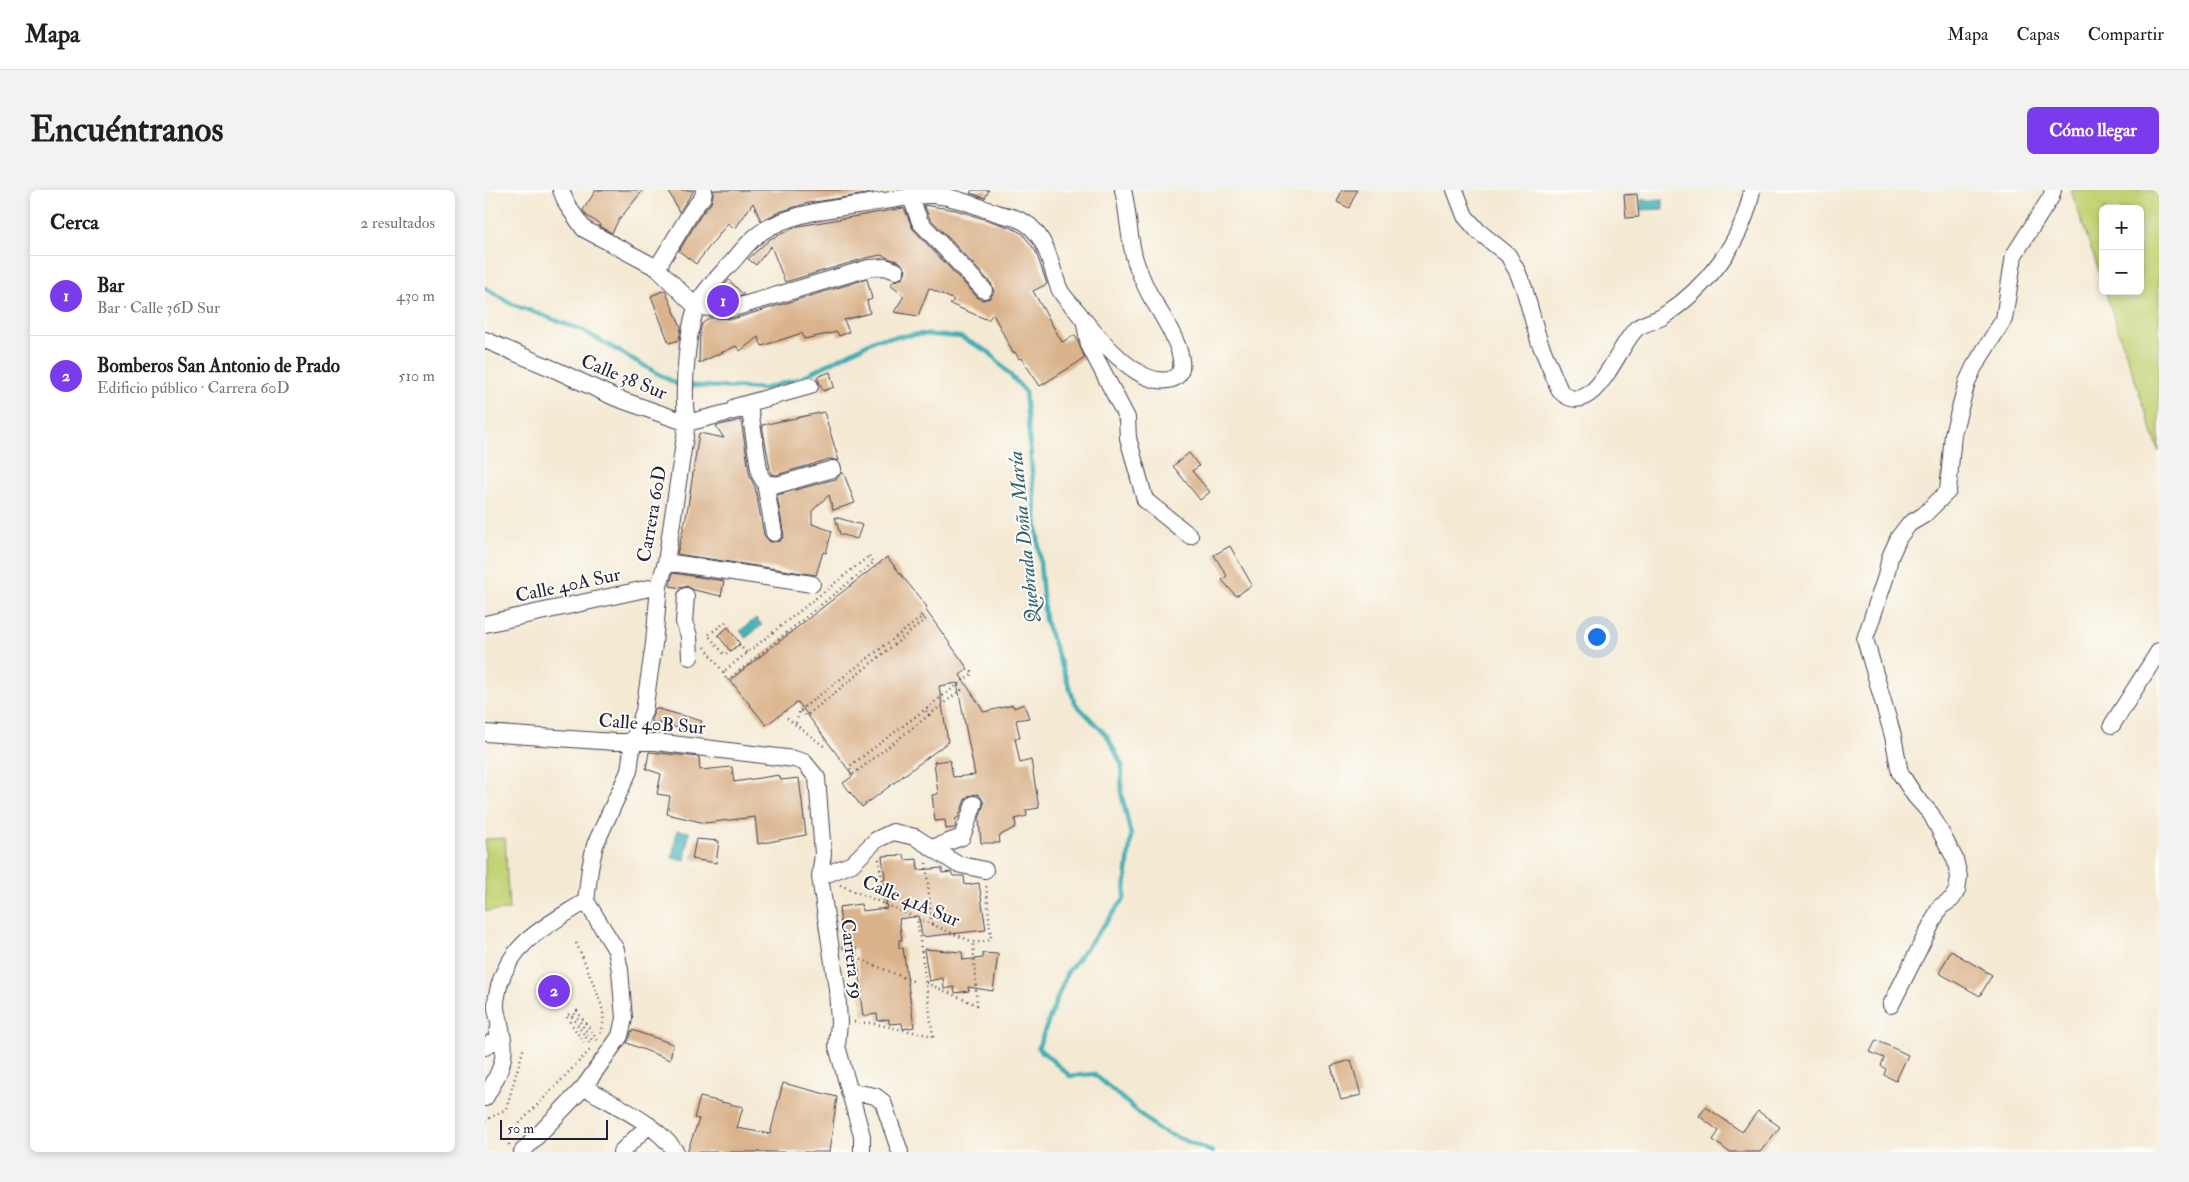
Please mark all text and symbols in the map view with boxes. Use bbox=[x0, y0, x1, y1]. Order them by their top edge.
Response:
text: Mapa bbox=[25, 19, 80, 50]
text: Mapa bbox=[1947, 23, 1989, 46]
text: Capas bbox=[2017, 23, 2060, 46]
text: Compartir bbox=[2088, 23, 2164, 46]
button: Cómo llegar bbox=[2027, 107, 2159, 154]
text: Encuéntranos bbox=[30, 108, 223, 152]
map controls bbox=[2099, 205, 2144, 295]
button: + bbox=[2099, 205, 2144, 250]
text: Cerca bbox=[50, 209, 99, 236]
text: 2 resultados bbox=[360, 213, 435, 233]
button: − bbox=[2099, 250, 2144, 295]
text: Bar bbox=[97, 274, 124, 298]
pin: 1 bbox=[707, 282, 739, 320]
text: 1 bbox=[63, 286, 69, 306]
text: 430 m bbox=[396, 286, 435, 306]
text: Bar · Calle 36D Sur bbox=[97, 298, 220, 318]
street label: Calle 38 Sur bbox=[577, 349, 671, 405]
text: Bomberos San Antonio de Prado bbox=[97, 354, 340, 378]
text: 2 bbox=[62, 366, 70, 386]
text: 510 m bbox=[398, 366, 435, 386]
text: Edificio público · Carrera 60D bbox=[97, 378, 289, 398]
water label: Quebrada Doña María bbox=[1003, 450, 1046, 624]
street label: Carrera 60D bbox=[632, 464, 672, 564]
street label: Calle 40A Sur bbox=[513, 562, 623, 608]
your location bbox=[1584, 624, 1610, 650]
street label: Calle 40B Sur bbox=[598, 708, 706, 740]
street label: Calle 41A Sur bbox=[859, 870, 963, 932]
street label: Carrera 59 bbox=[835, 918, 869, 1000]
pin: 2 bbox=[538, 972, 570, 1010]
scale bar bbox=[500, 1117, 607, 1140]
text: 50 m bbox=[507, 1120, 534, 1137]

